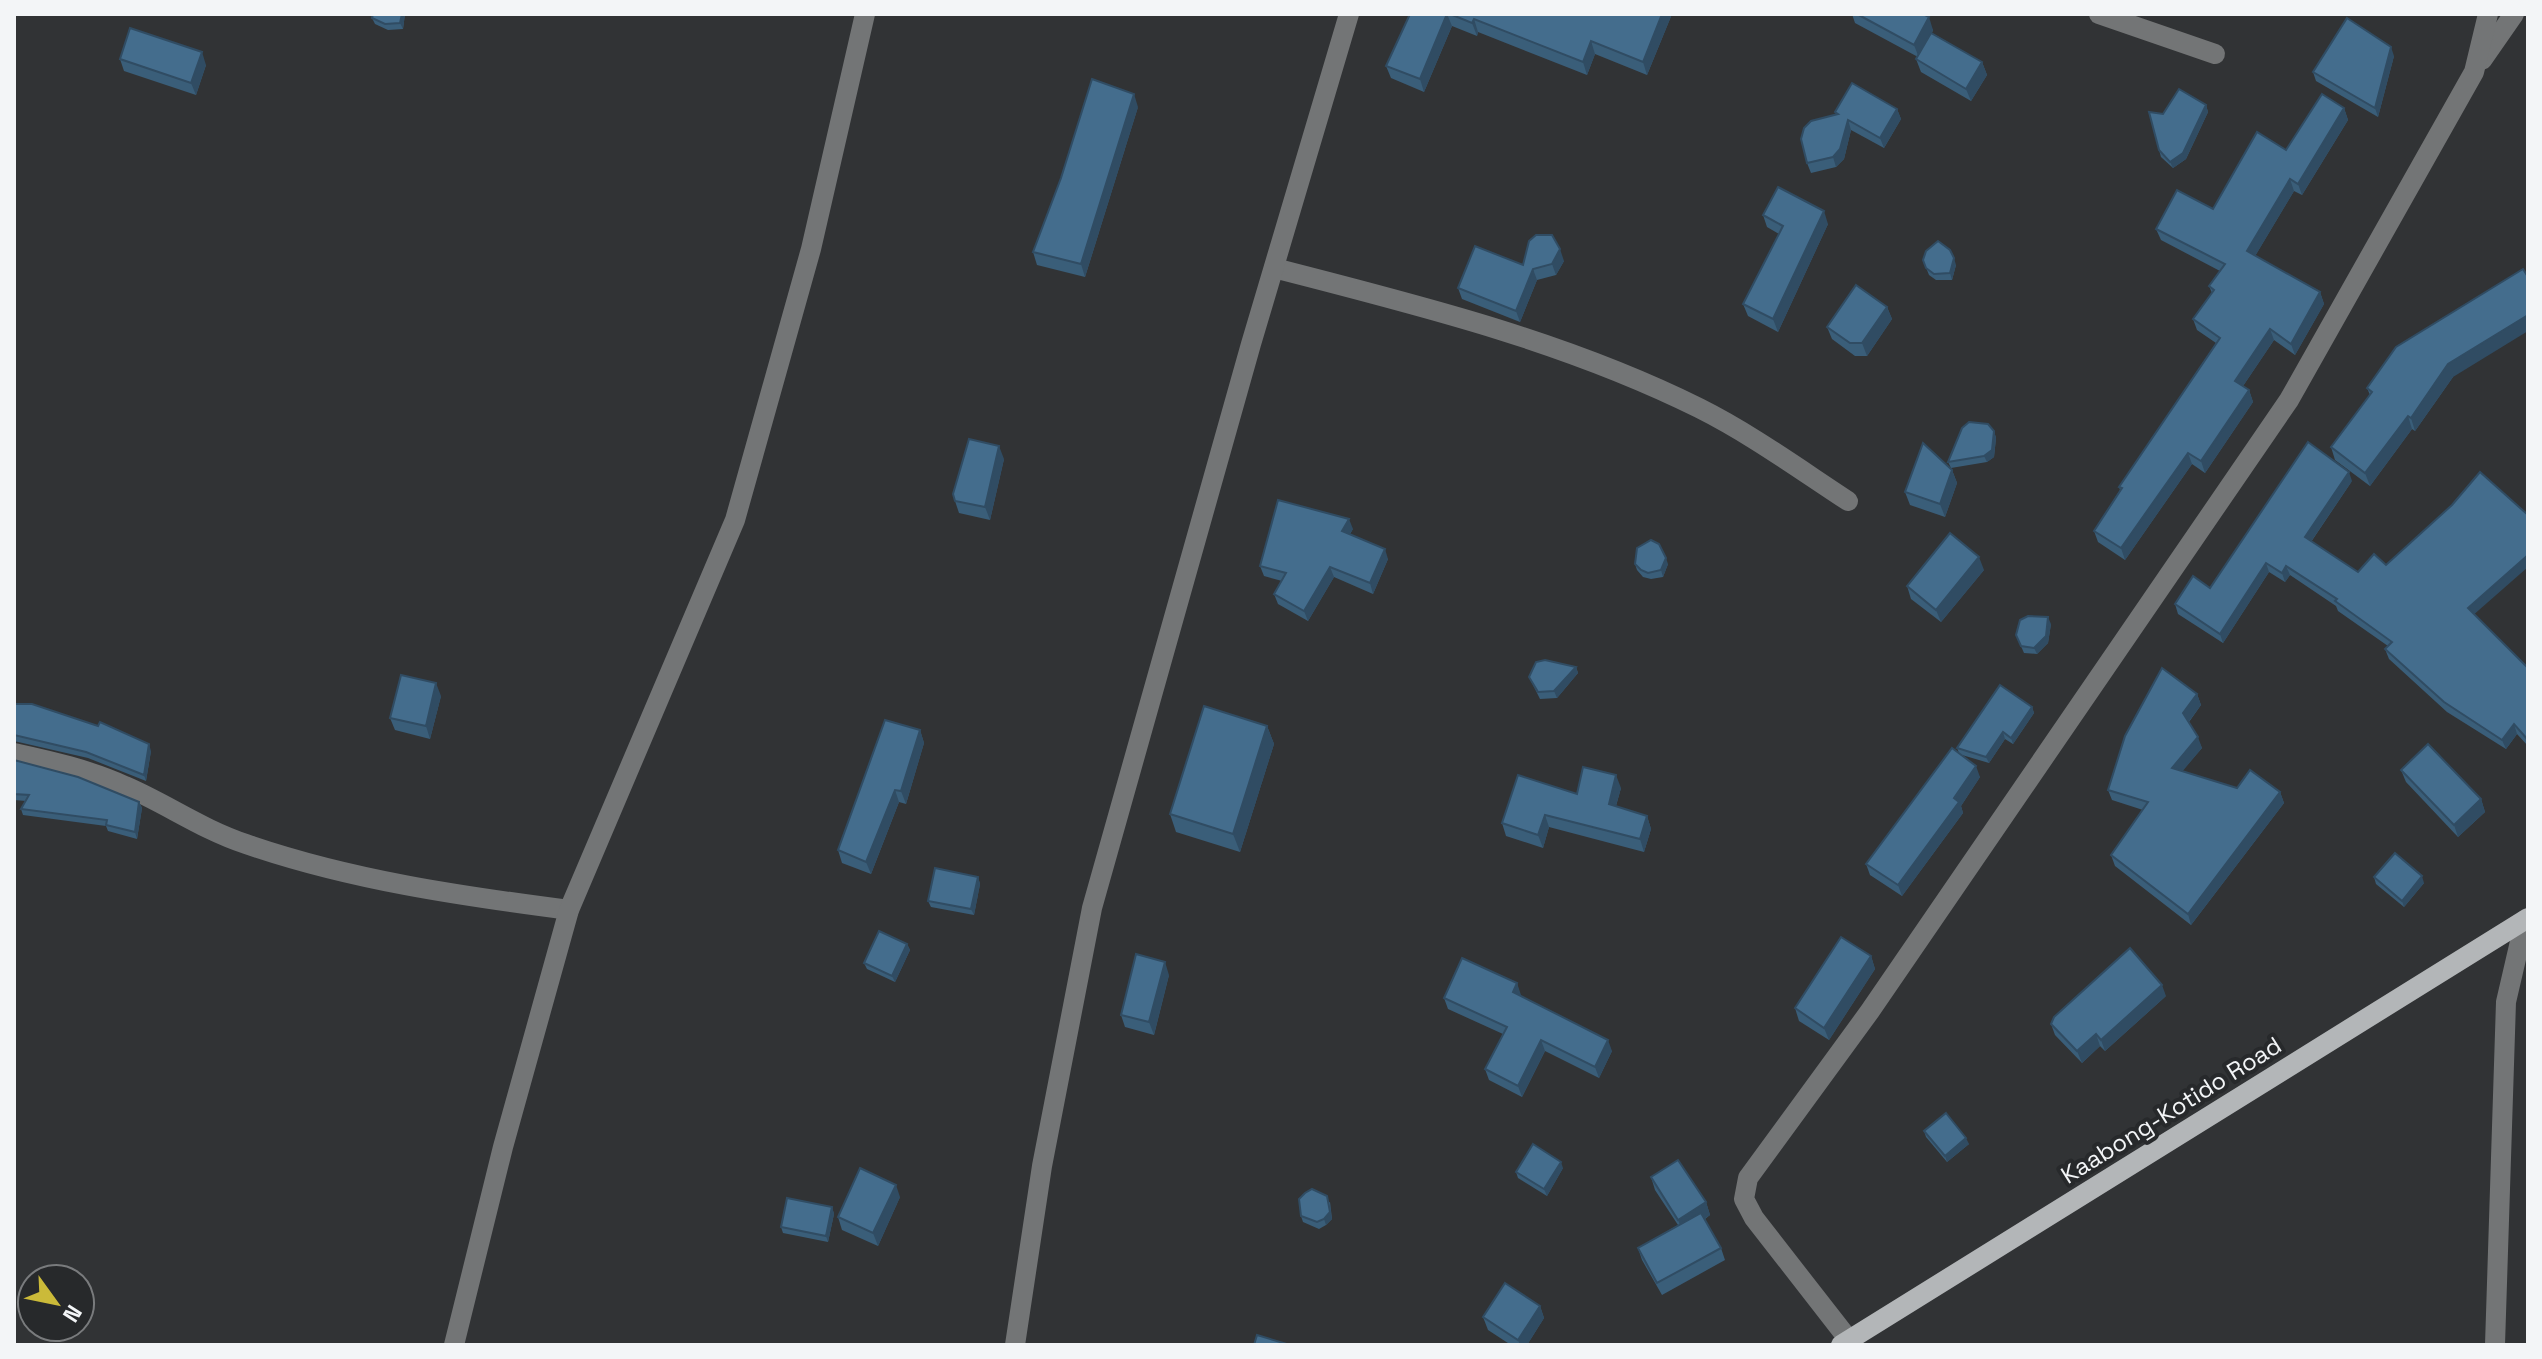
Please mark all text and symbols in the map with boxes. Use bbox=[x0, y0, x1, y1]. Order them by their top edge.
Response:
street label: Kaabong-Kotido Road bbox=[2055, 1029, 2287, 1191]
north arrow bbox=[16, 1263, 96, 1343]
text: N bbox=[57, 1300, 89, 1328]

